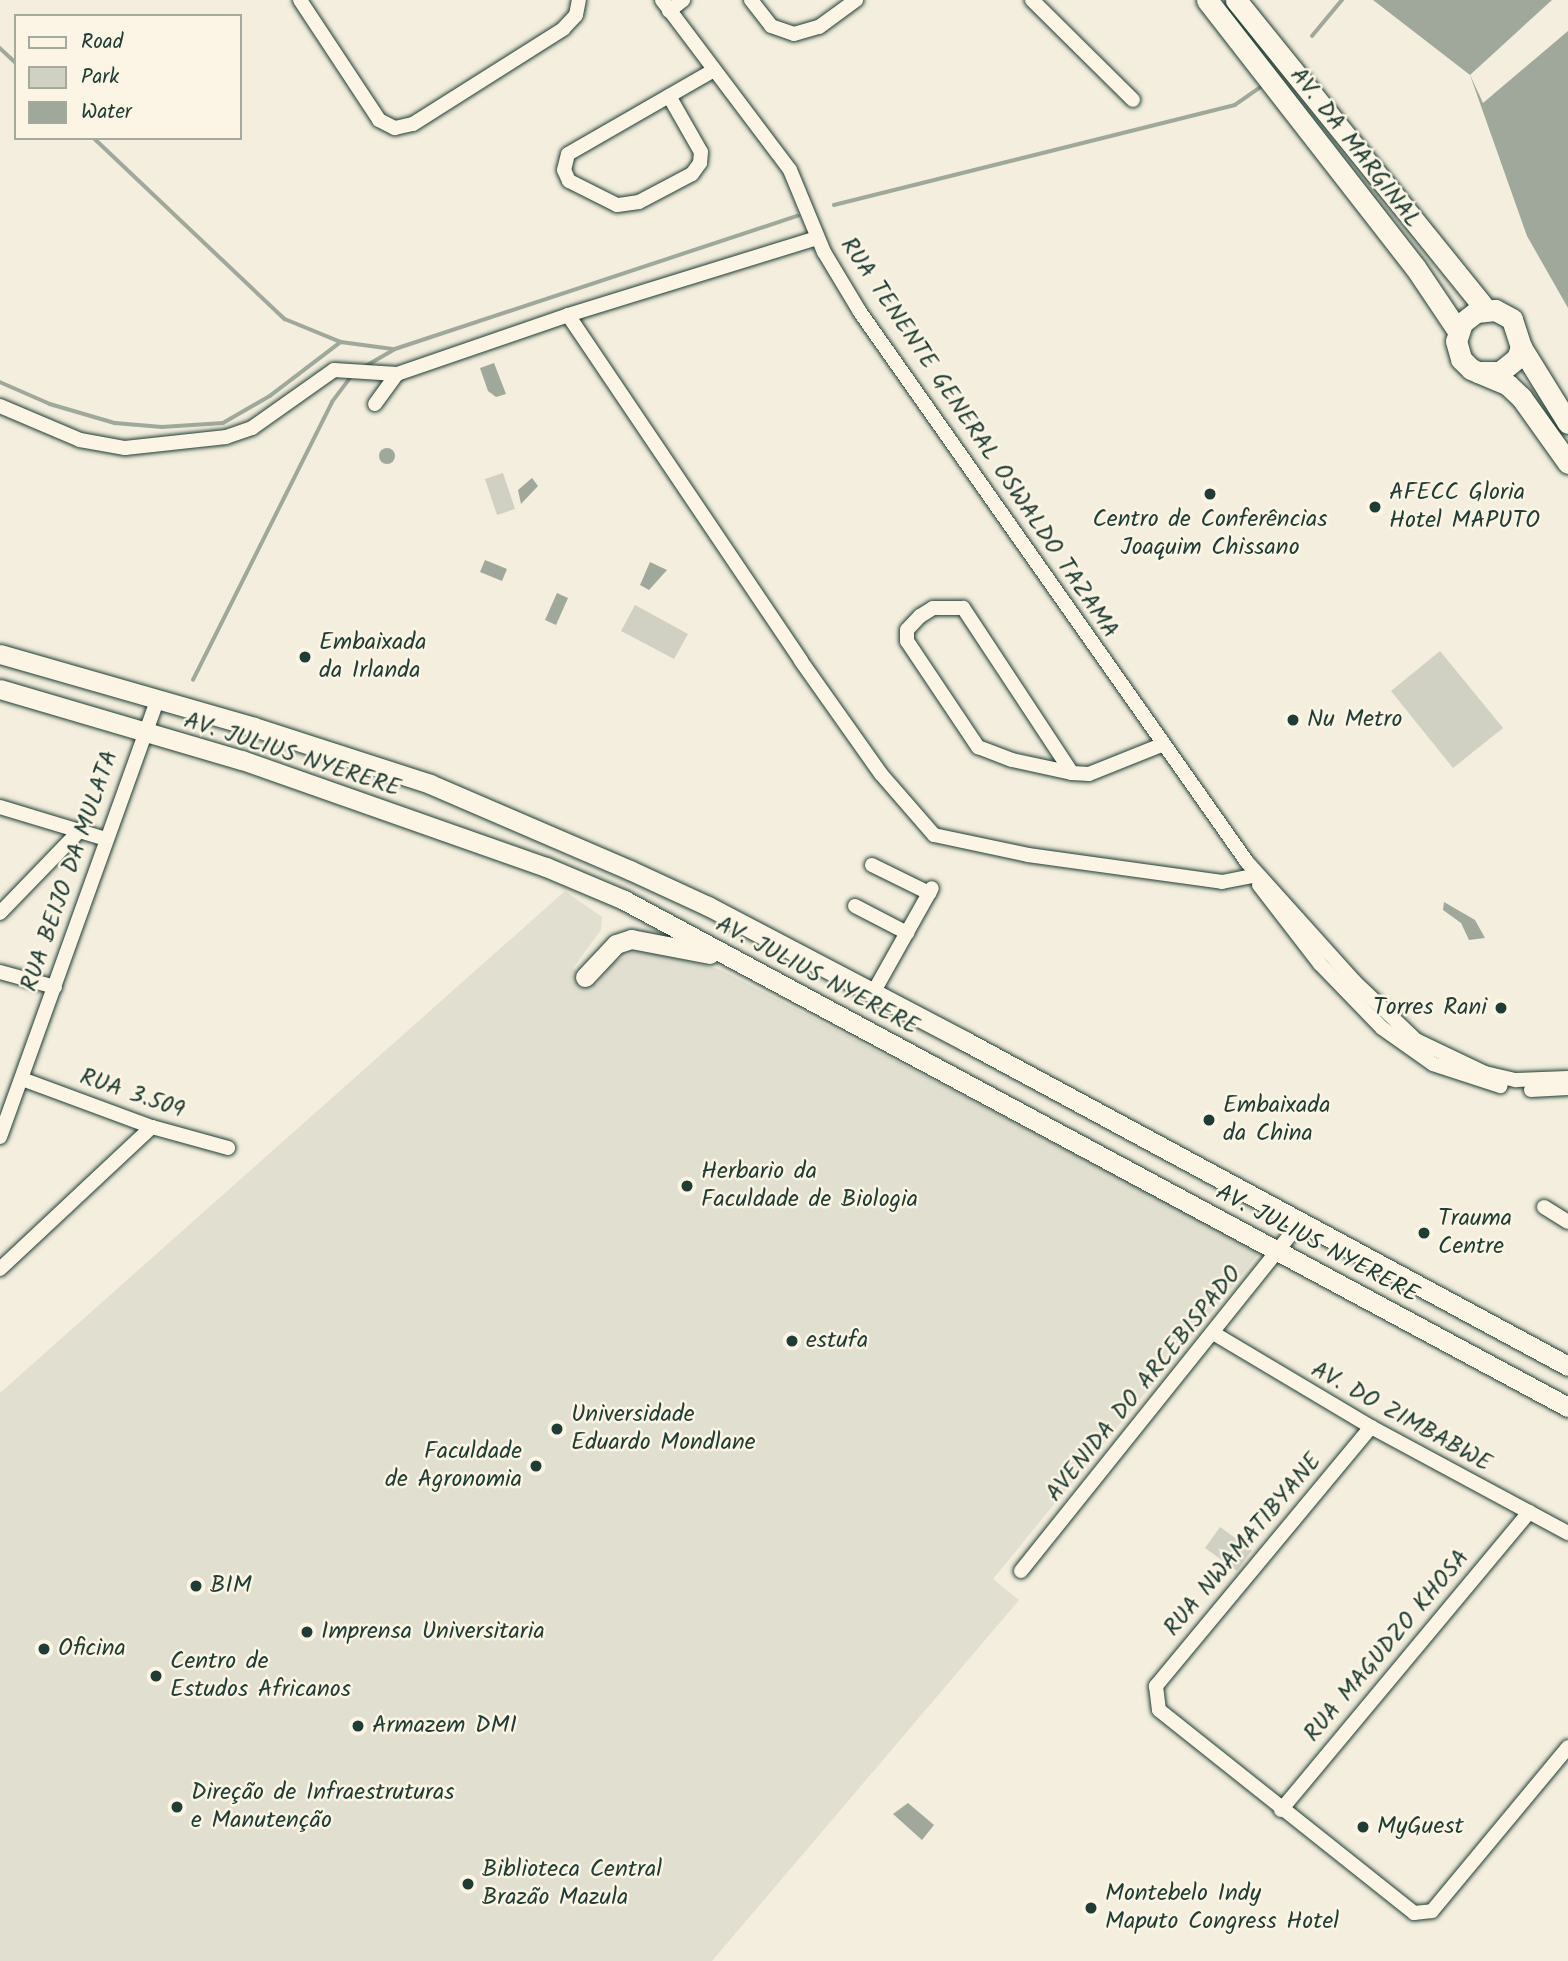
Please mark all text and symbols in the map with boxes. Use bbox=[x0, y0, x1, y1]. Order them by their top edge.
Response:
legend bbox=[14, 14, 242, 140]
text: Road bbox=[81, 26, 123, 59]
text: Park bbox=[81, 61, 119, 94]
street label: AV. DA MARGINAL bbox=[1283, 62, 1427, 234]
text: Water bbox=[81, 96, 132, 129]
street label: RUA TENENTE GENERAL OSWALDO TAZAMA bbox=[834, 232, 1124, 644]
place label: AFECC Gloria Hotel MAPUTO bbox=[1389, 479, 1540, 535]
marker: Centro de Conferências Joaquim Chissano bbox=[1202, 486, 1218, 502]
marker: AFECC Gloria Hotel MAPUTO bbox=[1367, 499, 1383, 515]
place label: Centro de Conferências Joaquim Chissano bbox=[1092, 506, 1328, 562]
place label: Embaixada da Irlanda bbox=[319, 629, 426, 685]
marker: Embaixada da Irlanda bbox=[297, 649, 313, 665]
street label: AV. JULIUS NYERERE bbox=[180, 706, 404, 804]
place label: Nu Metro bbox=[1307, 706, 1402, 734]
marker: Nu Metro bbox=[1285, 712, 1301, 728]
street label: RUA BEIJO DA MULATA bbox=[15, 747, 125, 995]
street label: AV. JULIUS NYERERE bbox=[711, 910, 923, 1042]
place label: Torres Rani bbox=[1373, 994, 1487, 1022]
marker: Torres Rani bbox=[1493, 1000, 1509, 1016]
street label: RUA 3.509 bbox=[76, 1063, 188, 1125]
place label: Embaixada da China bbox=[1223, 1092, 1330, 1148]
marker: Embaixada da China bbox=[1201, 1112, 1217, 1128]
place label: Herbario da Faculdade de Biologia bbox=[701, 1158, 918, 1214]
marker: Herbario da Faculdade de Biologia bbox=[679, 1178, 695, 1194]
street label: AV. JULIUS NYERERE bbox=[1211, 1178, 1423, 1310]
place label: Trauma Centre bbox=[1438, 1205, 1512, 1261]
marker: Trauma Centre bbox=[1416, 1225, 1432, 1241]
street label: AVENIDA DO ARCEBISPADO bbox=[1040, 1260, 1248, 1508]
place label: estufa bbox=[806, 1327, 868, 1355]
marker: estufa bbox=[784, 1333, 800, 1349]
street label: AV. DO ZIMBABWE bbox=[1306, 1356, 1496, 1478]
place label: Universidade Eduardo Mondlane bbox=[571, 1401, 756, 1457]
marker: Universidade Eduardo Mondlane bbox=[549, 1421, 565, 1437]
place label: Faculdade de Agronomia bbox=[385, 1438, 522, 1494]
street label: RUA NWAMATIBYANE bbox=[1158, 1448, 1328, 1642]
marker: Faculdade de Agronomia bbox=[528, 1458, 544, 1474]
street label: RUA MAGUDZO KHOSA bbox=[1298, 1544, 1476, 1748]
place label: BIM bbox=[210, 1572, 252, 1600]
marker: BIM bbox=[188, 1578, 204, 1594]
place label: Imprensa Universitaria bbox=[321, 1618, 545, 1646]
marker: Imprensa Universitaria bbox=[299, 1624, 315, 1640]
place label: Oficina bbox=[58, 1635, 126, 1663]
marker: Oficina bbox=[36, 1641, 52, 1657]
place label: Centro de Estudos Africanos bbox=[170, 1648, 351, 1704]
marker: Centro de Estudos Africanos bbox=[148, 1668, 164, 1684]
place label: Armazem DMI bbox=[372, 1712, 517, 1740]
marker: Armazem DMI bbox=[350, 1718, 366, 1734]
place label: Direção de Infraestruturas e Manutenção bbox=[191, 1779, 454, 1835]
marker: Direção de Infraestruturas e Manutenção bbox=[169, 1799, 185, 1815]
place label: MyGuest bbox=[1377, 1813, 1464, 1841]
marker: MyGuest bbox=[1355, 1819, 1371, 1835]
place label: Biblioteca Central Brazão Mazula bbox=[482, 1856, 662, 1912]
marker: Biblioteca Central Brazão Mazula bbox=[460, 1876, 476, 1892]
place label: Montebelo Indy Maputo Congress Hotel bbox=[1105, 1880, 1339, 1936]
marker: Montebelo Indy Maputo Congress Hotel bbox=[1083, 1900, 1099, 1916]

